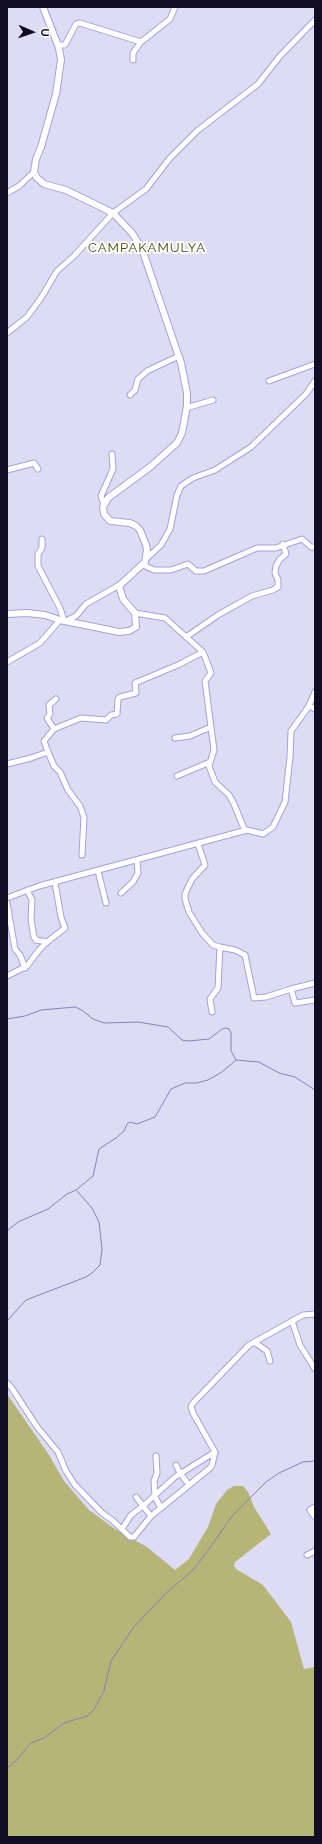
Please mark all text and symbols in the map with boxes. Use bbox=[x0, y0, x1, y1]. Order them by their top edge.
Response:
north arrow bbox=[12, 12, 52, 52]
text: U bbox=[38, 28, 51, 37]
district label: CAMPAKAMULYA bbox=[88, 240, 206, 256]

